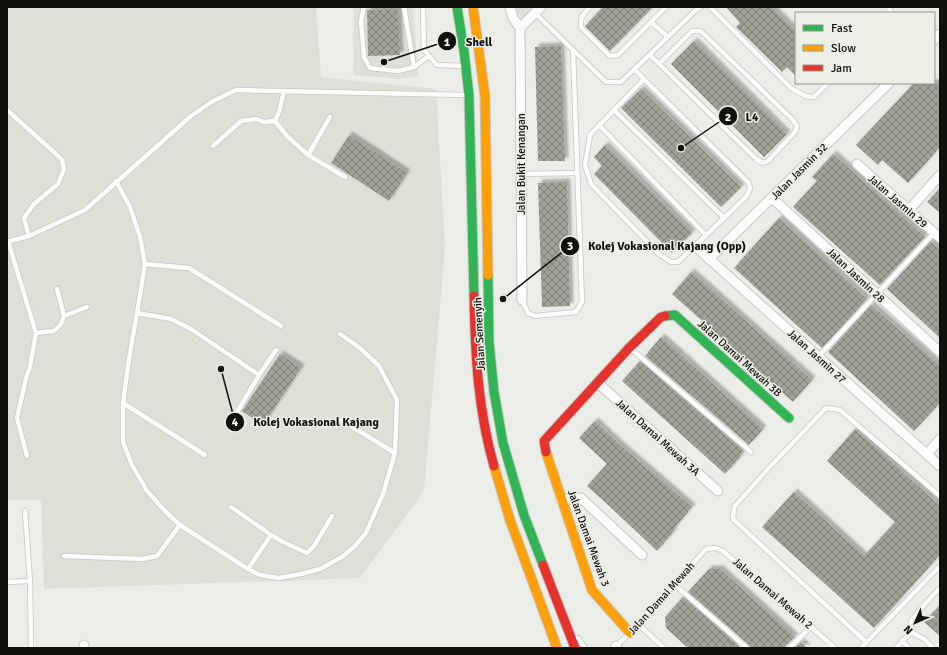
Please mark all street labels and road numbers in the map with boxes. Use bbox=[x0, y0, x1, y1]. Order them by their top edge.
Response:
street label: Jalan Bukit Kenangan bbox=[515, 113, 528, 215]
street label: Jalan Jasmin 32 bbox=[768, 140, 830, 202]
street label: Jalan Jasmin 29 bbox=[865, 172, 930, 231]
street label: Jalan Jasmin 28 bbox=[824, 245, 887, 306]
street label: Jalan Semenyih bbox=[471, 297, 488, 371]
street label: Jalan Damai Mewah 3B bbox=[695, 317, 785, 400]
street label: Jalan Jasmin 27 bbox=[785, 327, 849, 386]
street label: Jalan Damai Mewah 3A bbox=[613, 396, 703, 479]
street label: Jalan Damai Mewah 3 bbox=[565, 488, 612, 588]
street label: Jalan Damai Mewah 2 bbox=[730, 555, 815, 632]
street label: Jalan Damai Mewah bbox=[625, 559, 697, 637]

